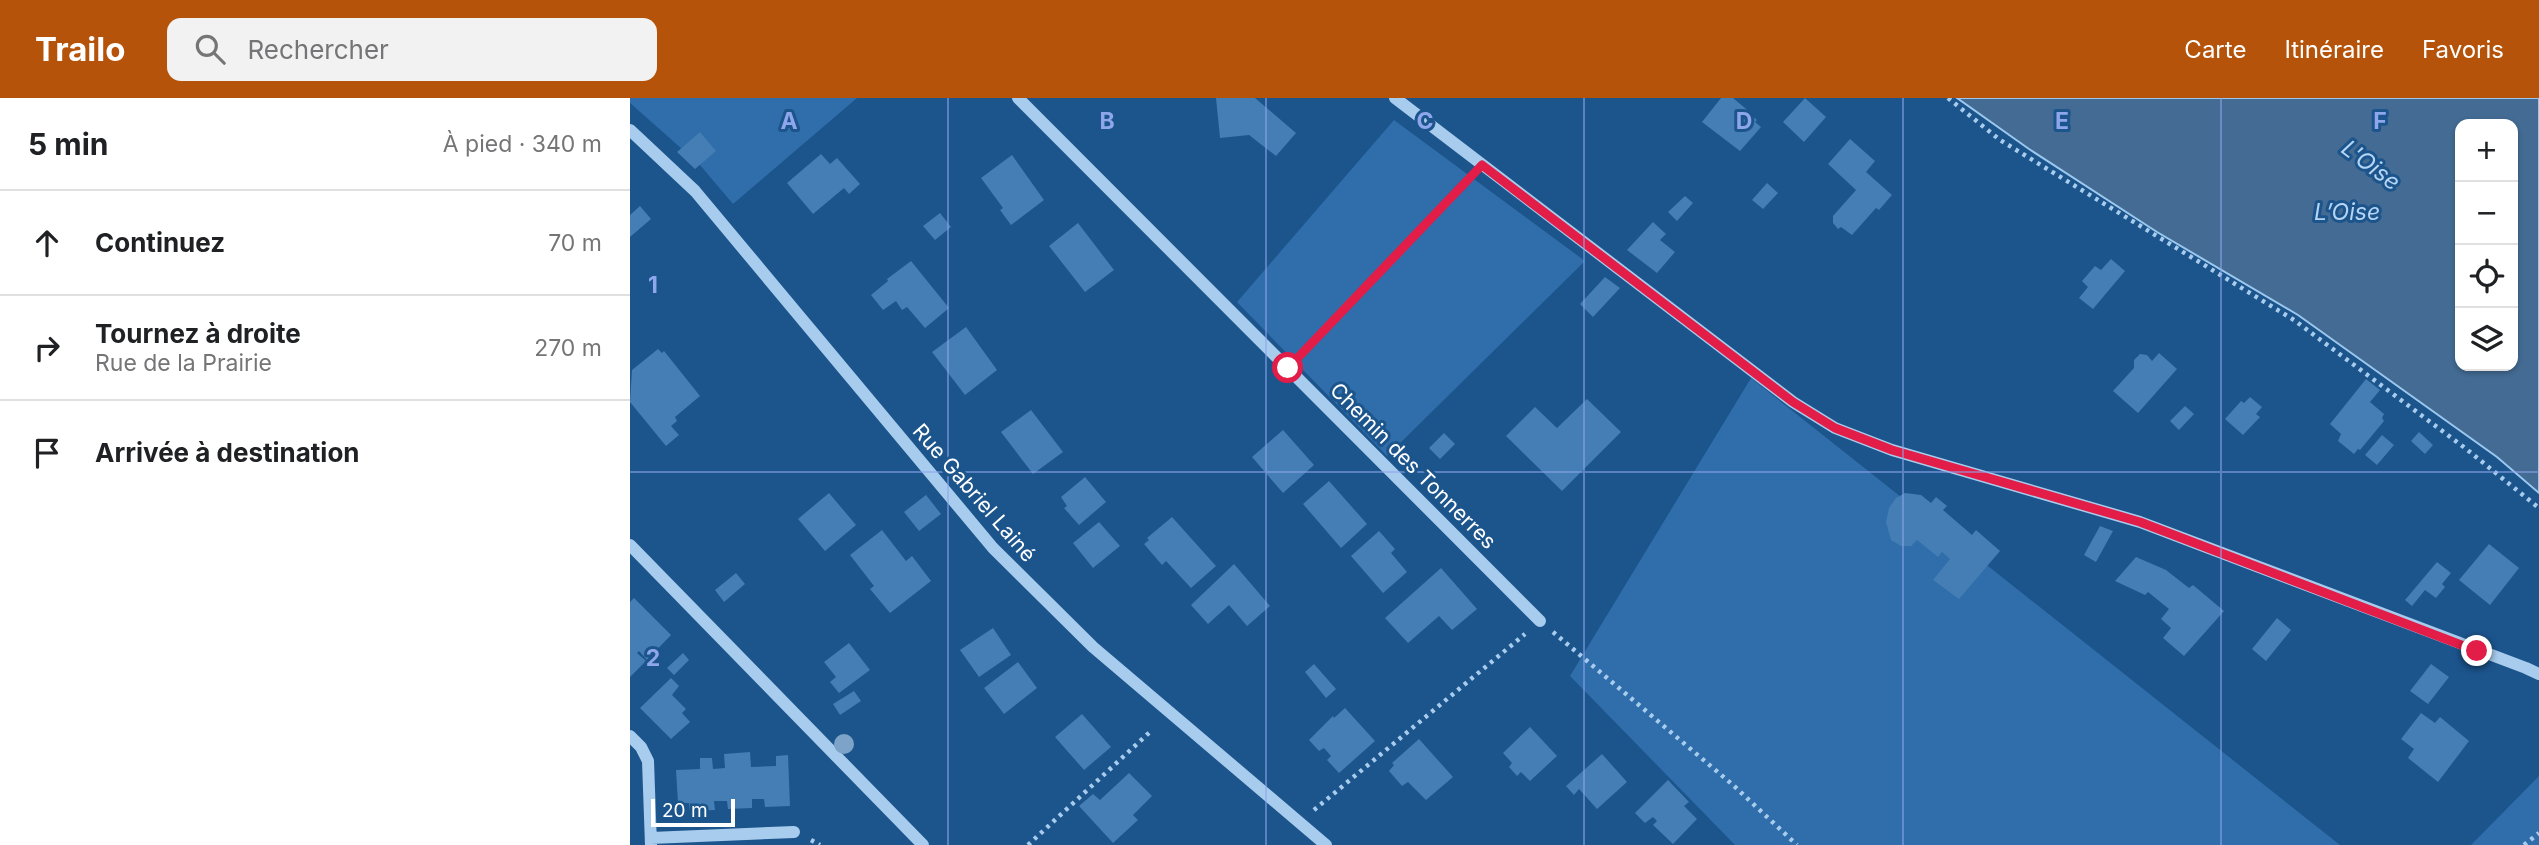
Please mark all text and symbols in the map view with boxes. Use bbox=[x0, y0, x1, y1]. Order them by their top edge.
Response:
search box bbox=[167, 18, 657, 81]
text: Trailo bbox=[35, 29, 125, 69]
icon: search bbox=[191, 30, 229, 68]
text: Rechercher bbox=[247, 34, 389, 65]
text: Carte bbox=[2184, 35, 2246, 64]
text: Itinéraire bbox=[2284, 35, 2384, 64]
text: Favoris bbox=[2422, 35, 2504, 64]
text: A bbox=[780, 107, 798, 135]
text: B bbox=[1099, 107, 1115, 135]
text: C bbox=[1416, 107, 1434, 135]
text: D bbox=[1736, 107, 1752, 135]
text: E bbox=[2055, 107, 2069, 135]
text: F bbox=[2373, 107, 2387, 135]
map controls bbox=[2455, 119, 2518, 371]
button: + bbox=[2455, 119, 2518, 182]
text: 5 min bbox=[28, 126, 108, 162]
text: À pied · 340 m bbox=[443, 130, 602, 158]
water label: L'Oise bbox=[2336, 134, 2406, 196]
button: − bbox=[2455, 182, 2518, 245]
water label: L’Oise bbox=[2314, 198, 2380, 226]
icon: ahead bbox=[28, 224, 66, 262]
text: Continuez bbox=[95, 227, 225, 258]
text: 70 m bbox=[548, 229, 602, 257]
button: locate bbox=[2455, 245, 2518, 308]
text: 1 bbox=[648, 271, 658, 299]
button: layers bbox=[2455, 308, 2518, 371]
text: Tournez à droite bbox=[95, 318, 301, 349]
icon: right bbox=[28, 329, 66, 367]
text: 270 m bbox=[534, 334, 602, 362]
text: Rue de la Prairie bbox=[95, 349, 272, 377]
route start bbox=[1272, 352, 1303, 383]
street label: Chemin des Tonnerres bbox=[1325, 377, 1502, 554]
street label: Rue Gabriel Lainé bbox=[908, 419, 1041, 567]
icon: arrive bbox=[28, 434, 66, 472]
text: Arrivée à destination bbox=[95, 437, 360, 468]
route end bbox=[2461, 635, 2492, 666]
text: 2 bbox=[646, 644, 660, 672]
scale bar bbox=[651, 796, 735, 828]
text: 20 m bbox=[662, 799, 708, 822]

